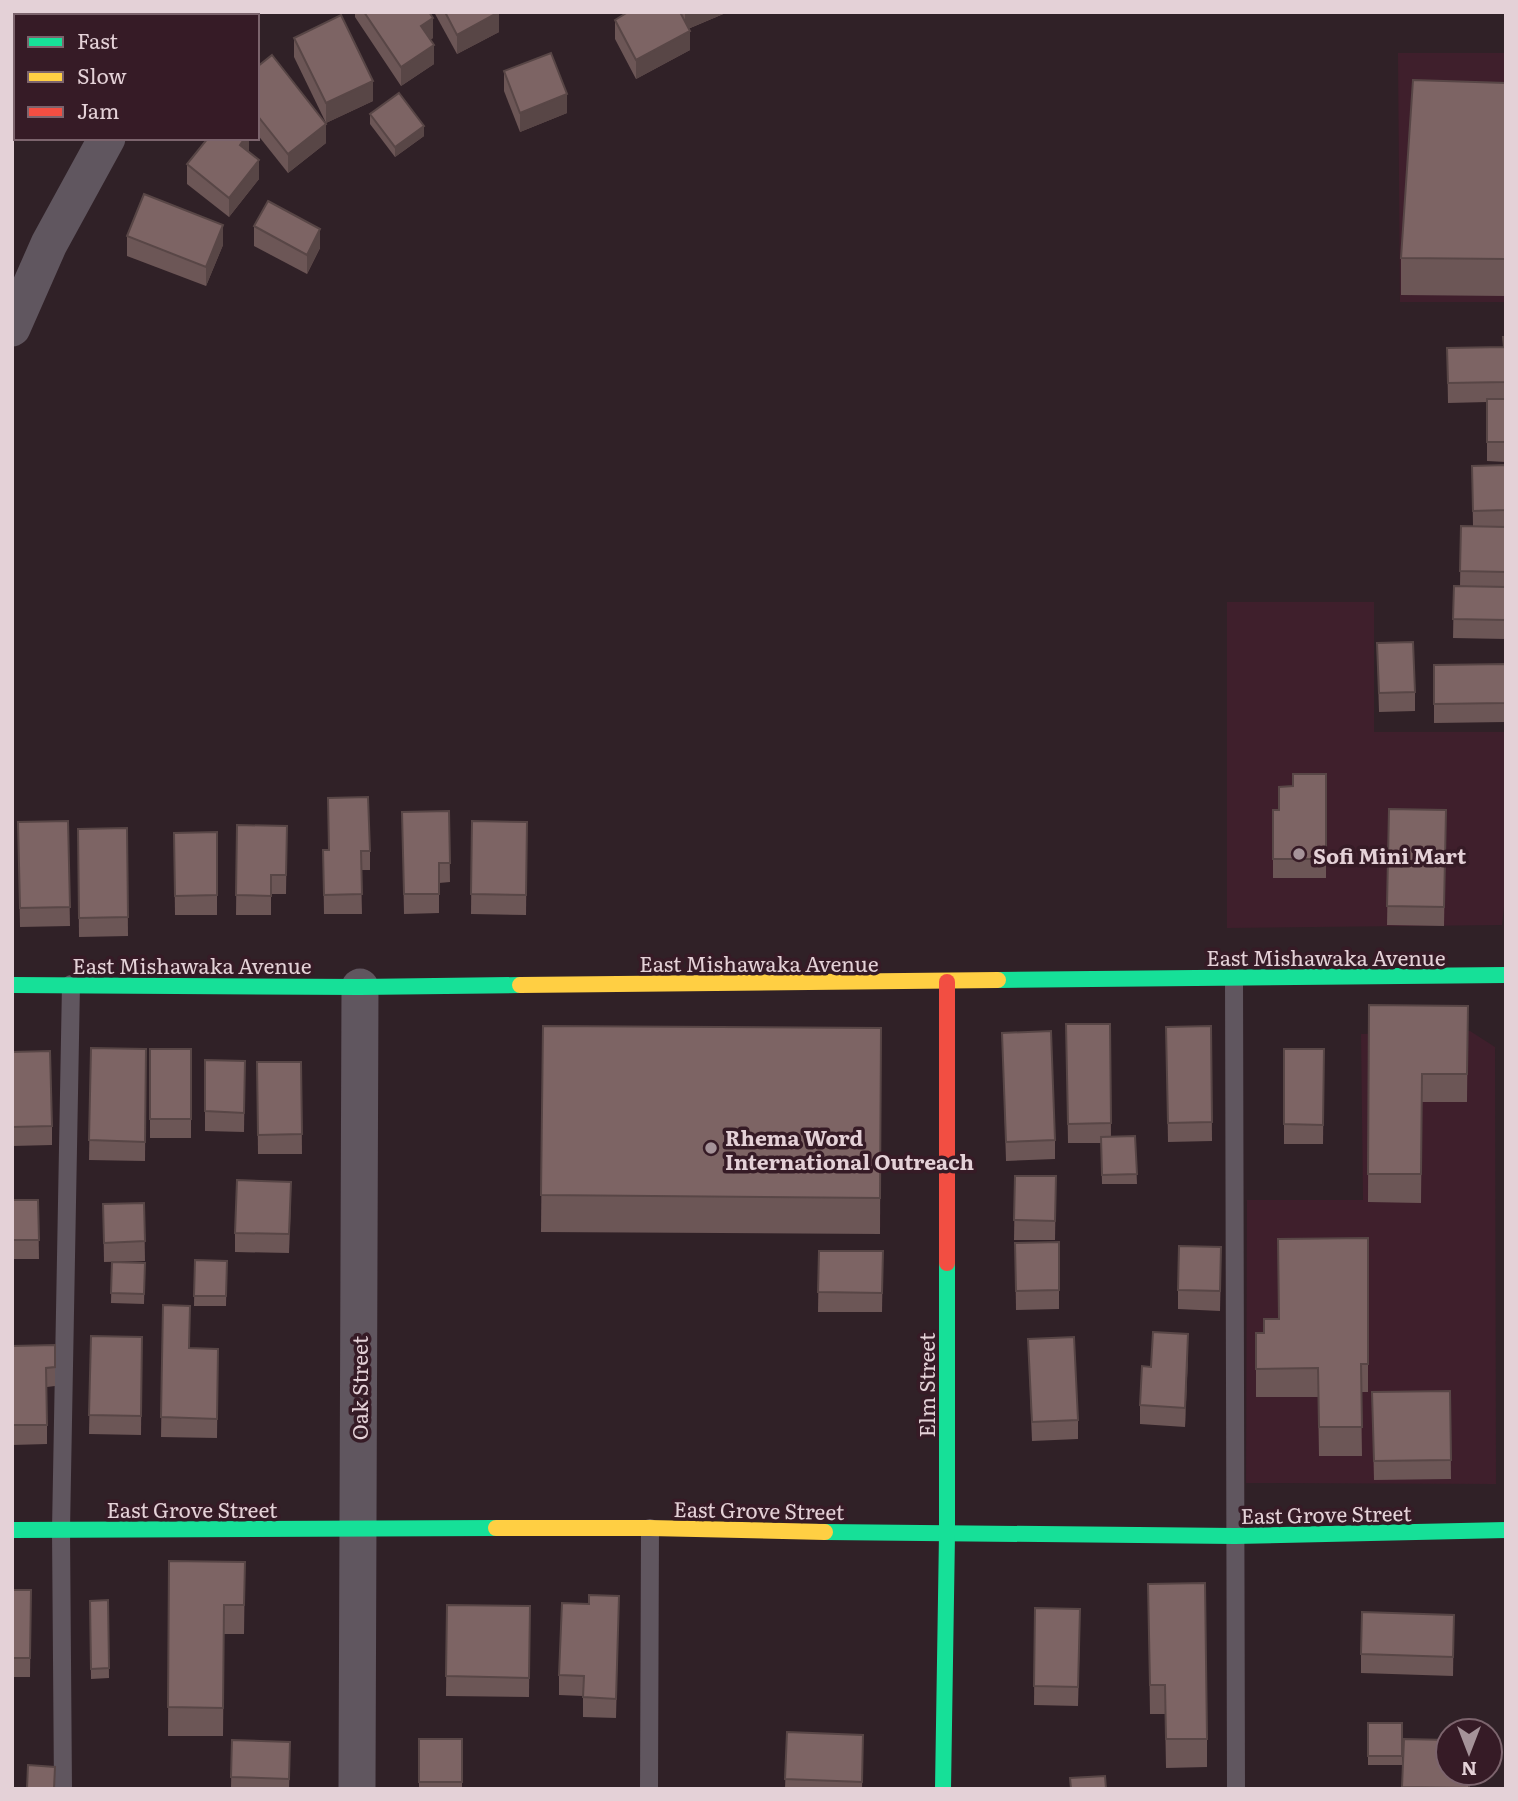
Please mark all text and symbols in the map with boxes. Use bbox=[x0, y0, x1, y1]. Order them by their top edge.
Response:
legend bbox=[14, 14, 259, 140]
text: Fast bbox=[77, 24, 118, 55]
text: Slow bbox=[77, 59, 127, 90]
text: Jam bbox=[77, 94, 119, 125]
place label: Sofi Mini Mart bbox=[1313, 839, 1467, 870]
marker: Sofi Mini Mart bbox=[1291, 846, 1307, 862]
street label: East Mishawaka Avenue bbox=[1206, 941, 1446, 972]
street label: East Mishawaka Avenue bbox=[639, 947, 879, 978]
street label: East Mishawaka Avenue bbox=[72, 949, 312, 980]
place label: Rhema Word International Outreach bbox=[725, 1121, 974, 1176]
marker: Rhema Word International Outreach bbox=[703, 1140, 719, 1156]
street label: Elm Street bbox=[910, 1332, 941, 1437]
street label: Oak Street bbox=[343, 1335, 374, 1440]
street label: East Grove Street bbox=[673, 1492, 845, 1526]
street label: East Grove Street bbox=[106, 1493, 278, 1524]
street label: East Grove Street bbox=[1240, 1496, 1412, 1530]
north arrow bbox=[1434, 1717, 1504, 1787]
text: N bbox=[1461, 1756, 1477, 1784]

